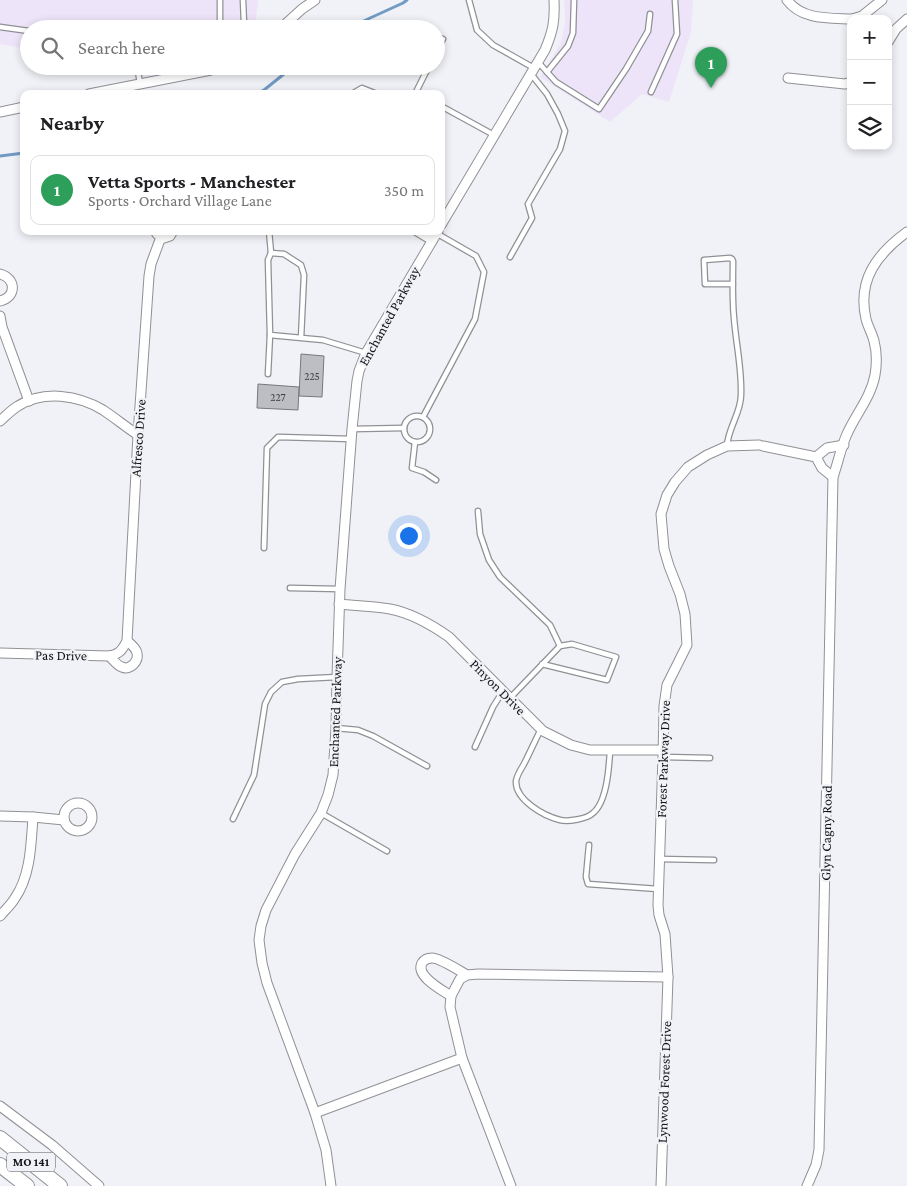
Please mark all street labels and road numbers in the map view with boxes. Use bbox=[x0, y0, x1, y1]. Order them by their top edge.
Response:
street label: Enchanted Parkway bbox=[355, 263, 423, 368]
street label: Alfresco Drive bbox=[127, 399, 149, 477]
street label: Pas Drive bbox=[35, 647, 87, 663]
street label: Enchanted Parkway bbox=[325, 656, 345, 768]
street label: Pinyon Drive bbox=[467, 656, 529, 718]
street label: Forest Parkway Drive bbox=[653, 700, 673, 818]
street label: Glyn Cagny Road bbox=[817, 784, 835, 881]
street label: Lynwood Forest Drive bbox=[654, 1021, 674, 1143]
road number: MO 141 bbox=[7, 1152, 55, 1172]

